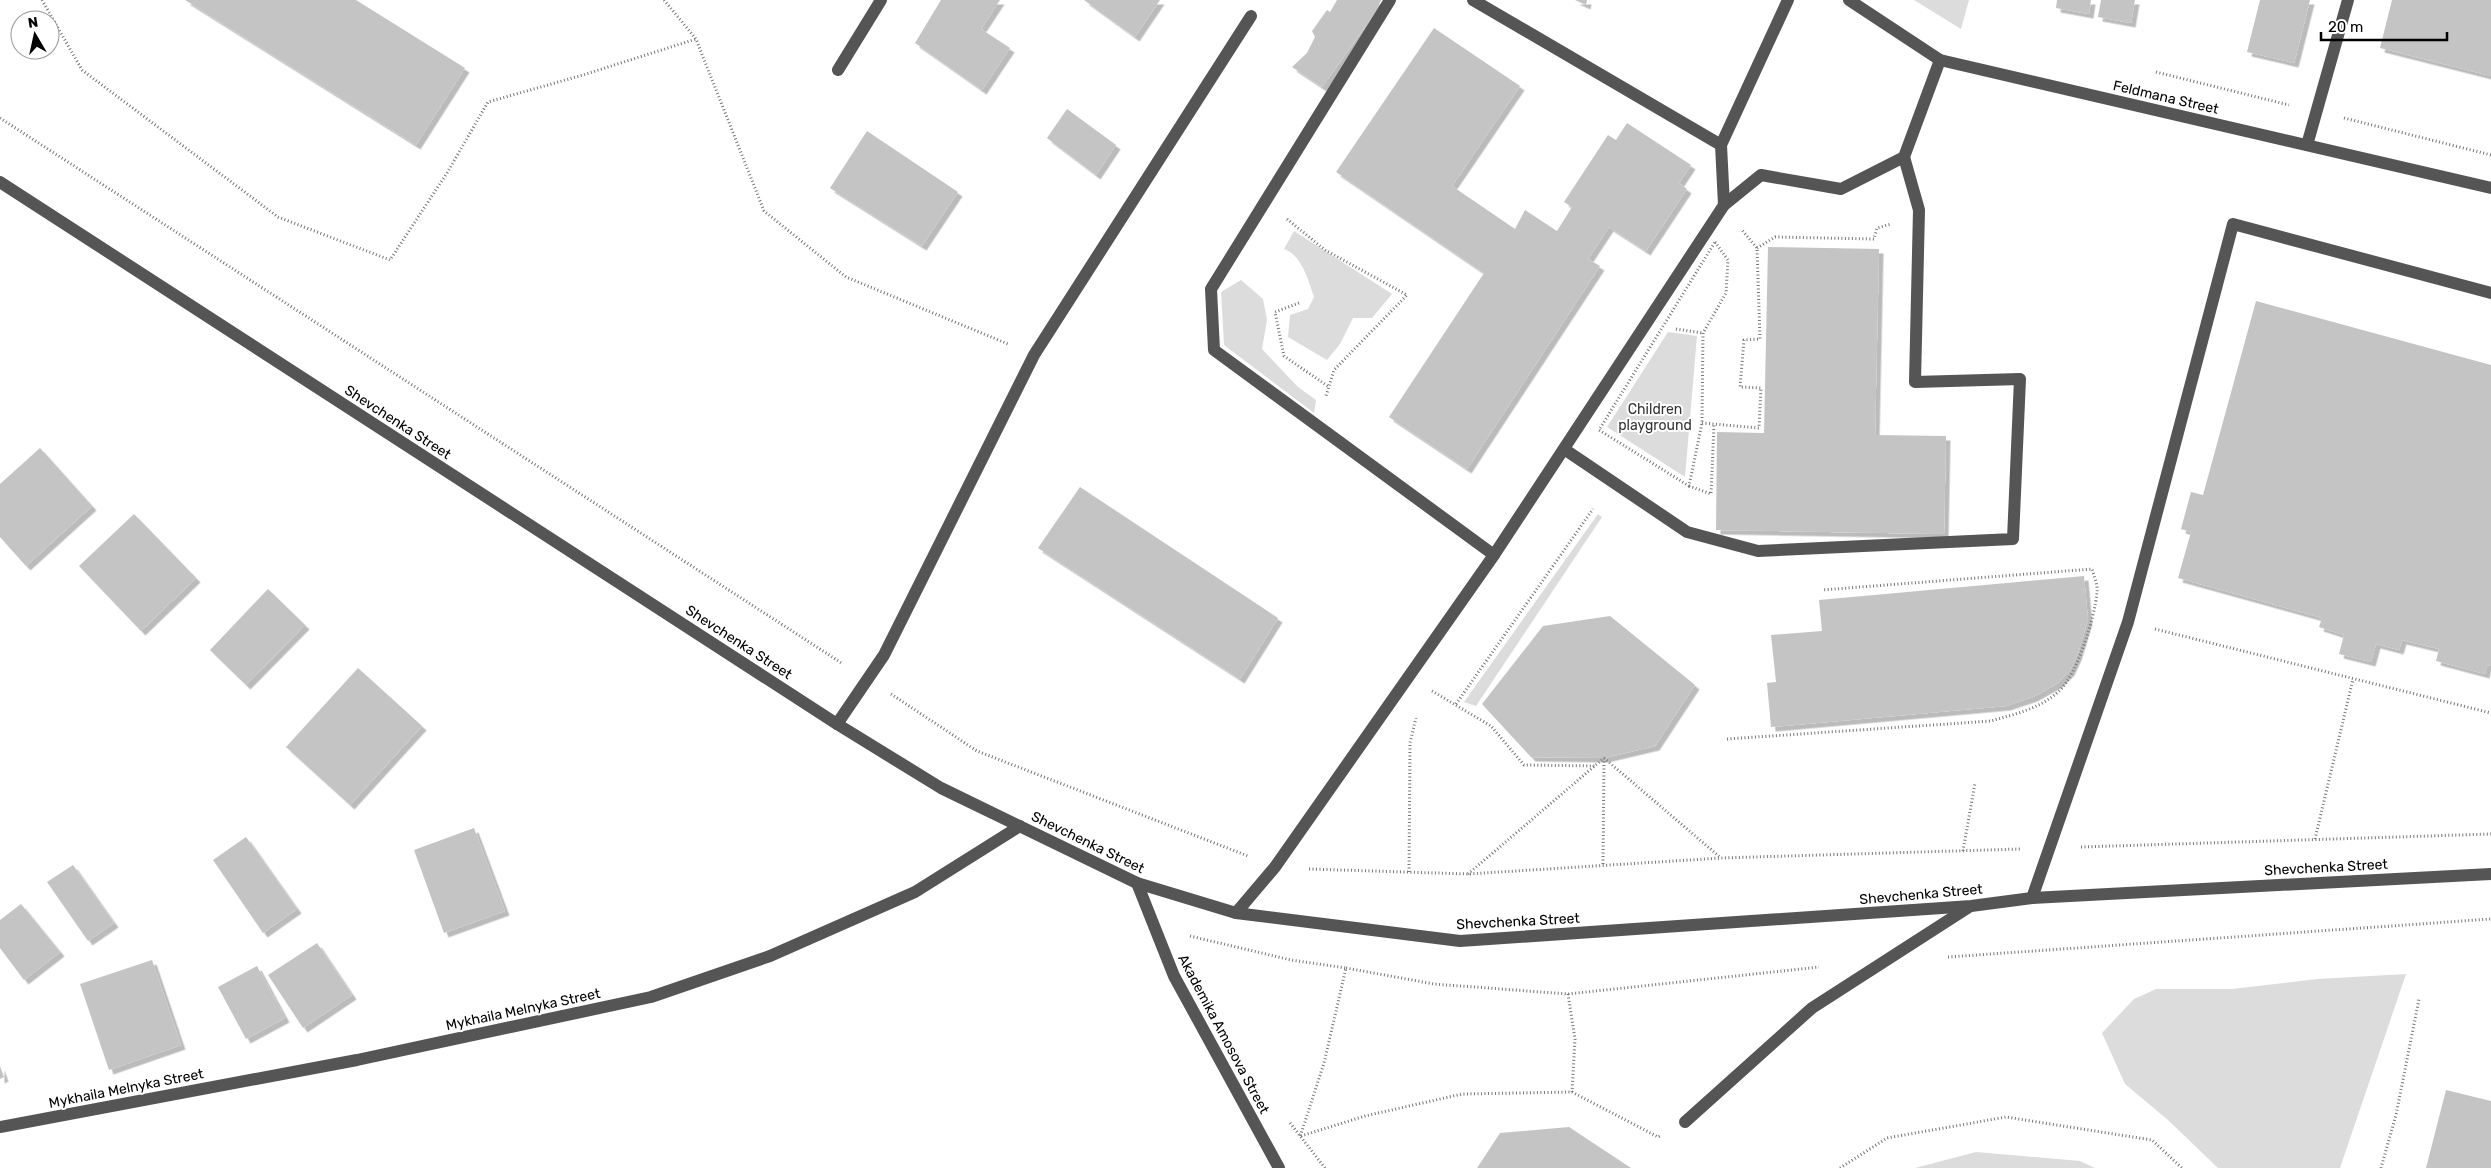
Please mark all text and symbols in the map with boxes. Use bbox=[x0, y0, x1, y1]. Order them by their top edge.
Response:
north arrow bbox=[10, 10, 60, 60]
scale bar bbox=[2321, 10, 2447, 42]
text: N bbox=[27, 13, 39, 32]
text: 20 m bbox=[2328, 18, 2363, 36]
street label: Feldmana Street bbox=[2111, 77, 2221, 118]
street label: Shevchenka Street bbox=[341, 382, 455, 463]
park label: Children playground bbox=[1618, 401, 1692, 434]
street label: Shevchenka Street bbox=[682, 602, 796, 683]
street label: Shevchenka Street bbox=[1028, 808, 1148, 877]
street label: Shevchenka Street bbox=[2264, 856, 2389, 879]
street label: Shevchenka Street bbox=[1859, 881, 1984, 908]
street label: Shevchenka Street bbox=[1456, 910, 1581, 933]
street label: Akademika Amosova Street bbox=[1174, 952, 1273, 1117]
street label: Mykhaila Melnyka Street bbox=[444, 985, 602, 1034]
street label: Mykhaila Melnyka Street bbox=[47, 1065, 205, 1112]

